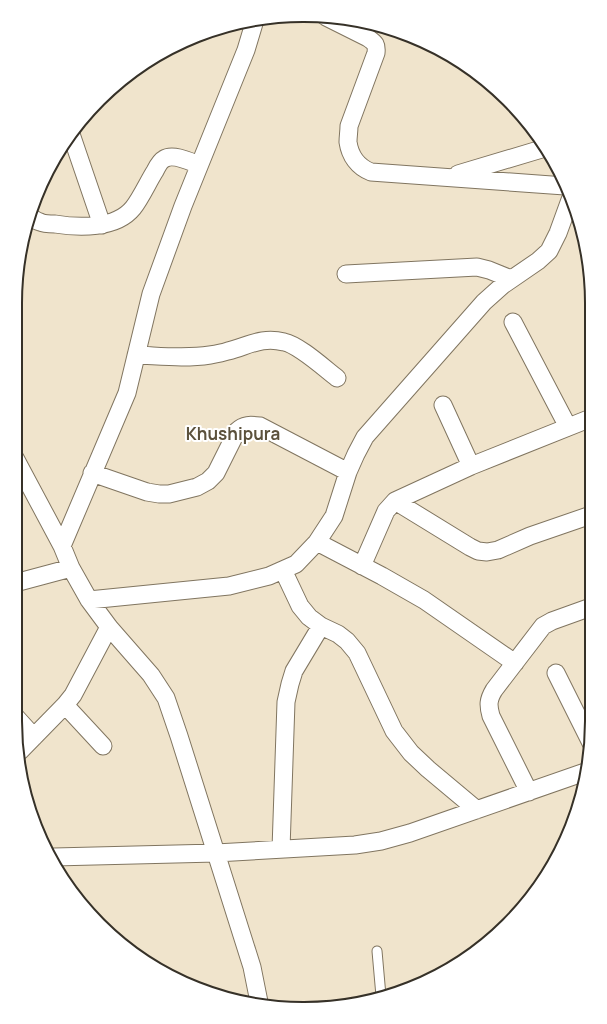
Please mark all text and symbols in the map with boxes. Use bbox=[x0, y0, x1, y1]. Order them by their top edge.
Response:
district label: Khushipura bbox=[186, 422, 280, 445]

